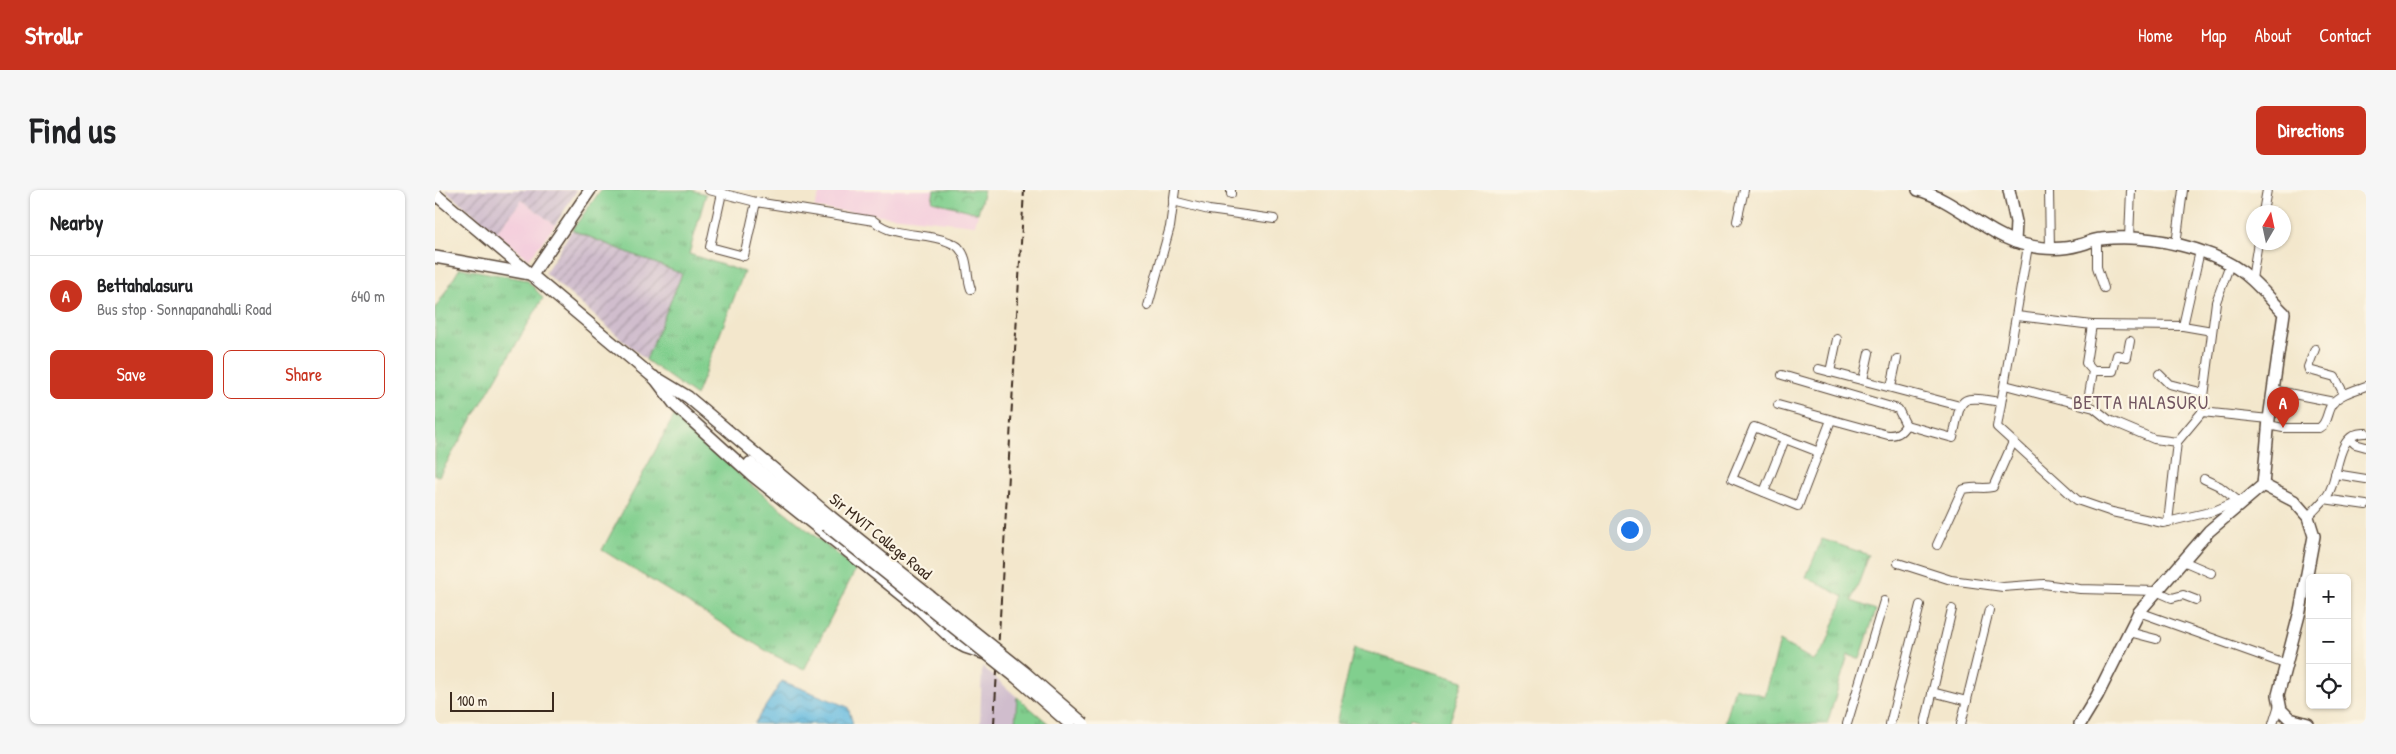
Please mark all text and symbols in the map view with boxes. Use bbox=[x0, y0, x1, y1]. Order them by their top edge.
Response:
text: Strollr bbox=[25, 19, 83, 51]
text: Home bbox=[2138, 23, 2173, 48]
text: Map bbox=[2201, 23, 2226, 48]
text: About bbox=[2254, 23, 2291, 48]
text: Contact bbox=[2319, 23, 2371, 48]
button: Directions bbox=[2256, 106, 2366, 155]
text: Find us bbox=[30, 107, 116, 154]
north arrow bbox=[2246, 205, 2291, 250]
text: Nearby bbox=[50, 208, 103, 237]
text: Bettahalasuru bbox=[97, 272, 192, 298]
text: A bbox=[62, 285, 70, 307]
text: 640 m bbox=[351, 285, 385, 307]
text: Bus stop · Sonnapanahalli Road bbox=[97, 298, 271, 320]
button: Save bbox=[50, 350, 213, 399]
button: Share bbox=[223, 350, 385, 399]
pin: A bbox=[2267, 387, 2299, 428]
district label: BETTA HALASURU bbox=[2073, 389, 2209, 415]
street label: Sir MVIT College Road bbox=[825, 488, 937, 584]
your location bbox=[1617, 517, 1643, 543]
map controls bbox=[2306, 574, 2351, 709]
button: + bbox=[2306, 574, 2351, 619]
button: − bbox=[2306, 619, 2351, 664]
button: locate bbox=[2306, 664, 2351, 709]
scale bar bbox=[450, 689, 554, 712]
text: 100 m bbox=[457, 691, 487, 710]

